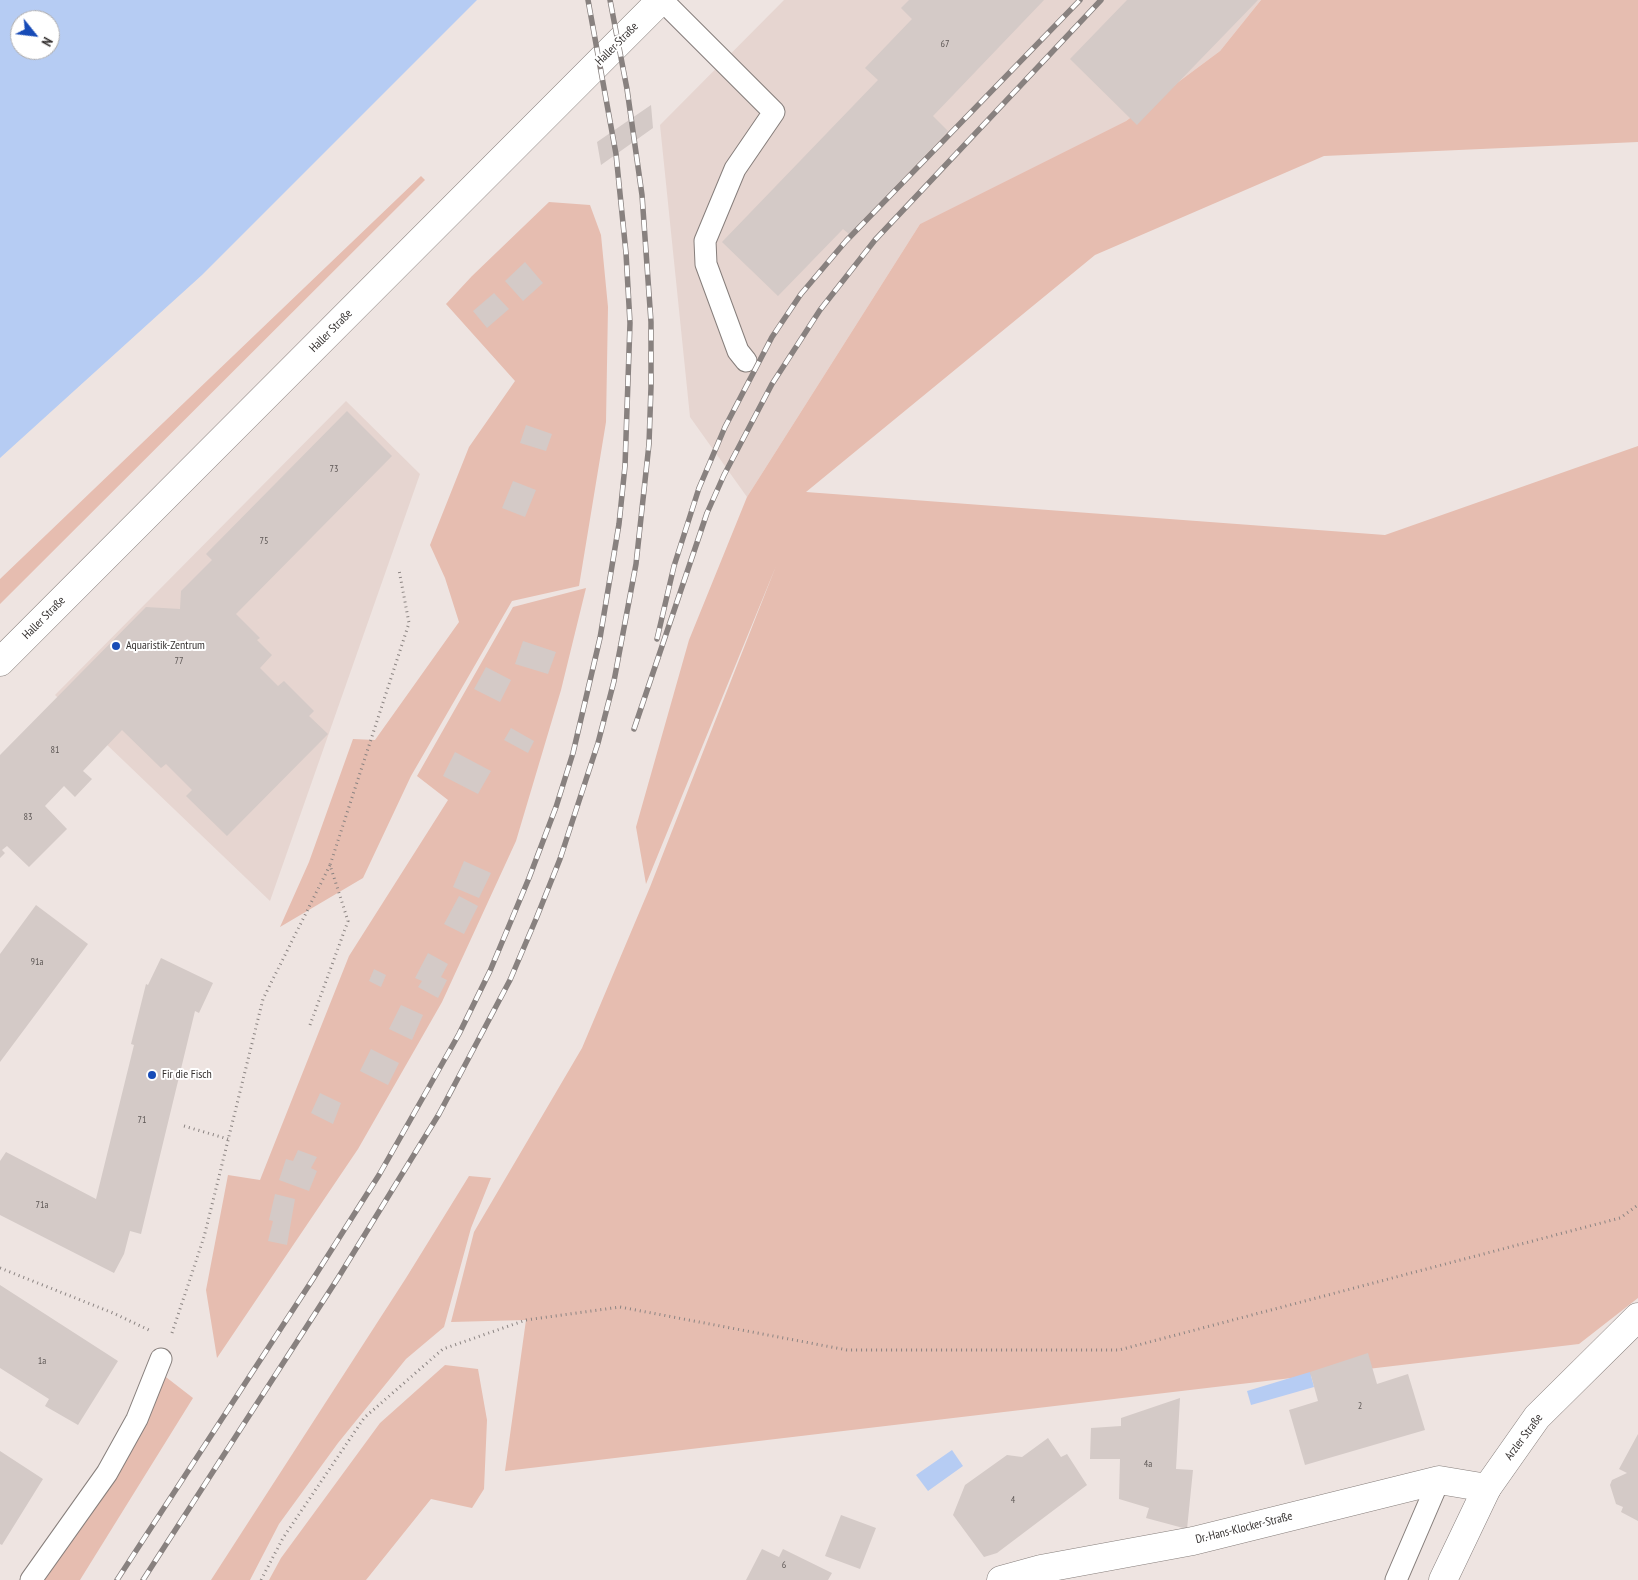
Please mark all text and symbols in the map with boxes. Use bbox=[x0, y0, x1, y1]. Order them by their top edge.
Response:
north arrow bbox=[10, 10, 60, 60]
street label: Haller Straße bbox=[592, 19, 642, 69]
text: N bbox=[38, 34, 57, 49]
house number: 67 bbox=[941, 38, 949, 50]
street label: Haller Straße bbox=[306, 306, 356, 356]
house number: 73 bbox=[330, 463, 338, 475]
house number: 75 bbox=[260, 535, 268, 547]
street label: Haller Straße bbox=[19, 593, 69, 643]
place label: Aquaristik-Zentrum bbox=[126, 639, 205, 653]
marker: Aquaristik-Zentrum bbox=[110, 640, 122, 652]
house number: 77 bbox=[175, 655, 183, 667]
house number: 81 bbox=[51, 744, 59, 756]
house number: 83 bbox=[24, 811, 32, 823]
house number: 91a bbox=[31, 956, 43, 968]
place label: Fir die Fisch bbox=[162, 1068, 212, 1082]
marker: Fir die Fisch bbox=[146, 1069, 158, 1081]
house number: 71 bbox=[138, 1114, 146, 1126]
house number: 71a bbox=[36, 1199, 48, 1211]
house number: 1a bbox=[38, 1355, 46, 1367]
house number: 2 bbox=[1358, 1400, 1362, 1412]
street label: Arzler Straße bbox=[1502, 1411, 1546, 1463]
house number: 4a bbox=[1144, 1458, 1152, 1470]
house number: 4 bbox=[1011, 1494, 1015, 1506]
street label: Dr.-Hans-Klocker-Straße bbox=[1194, 1509, 1294, 1547]
house number: 6 bbox=[782, 1559, 786, 1571]

